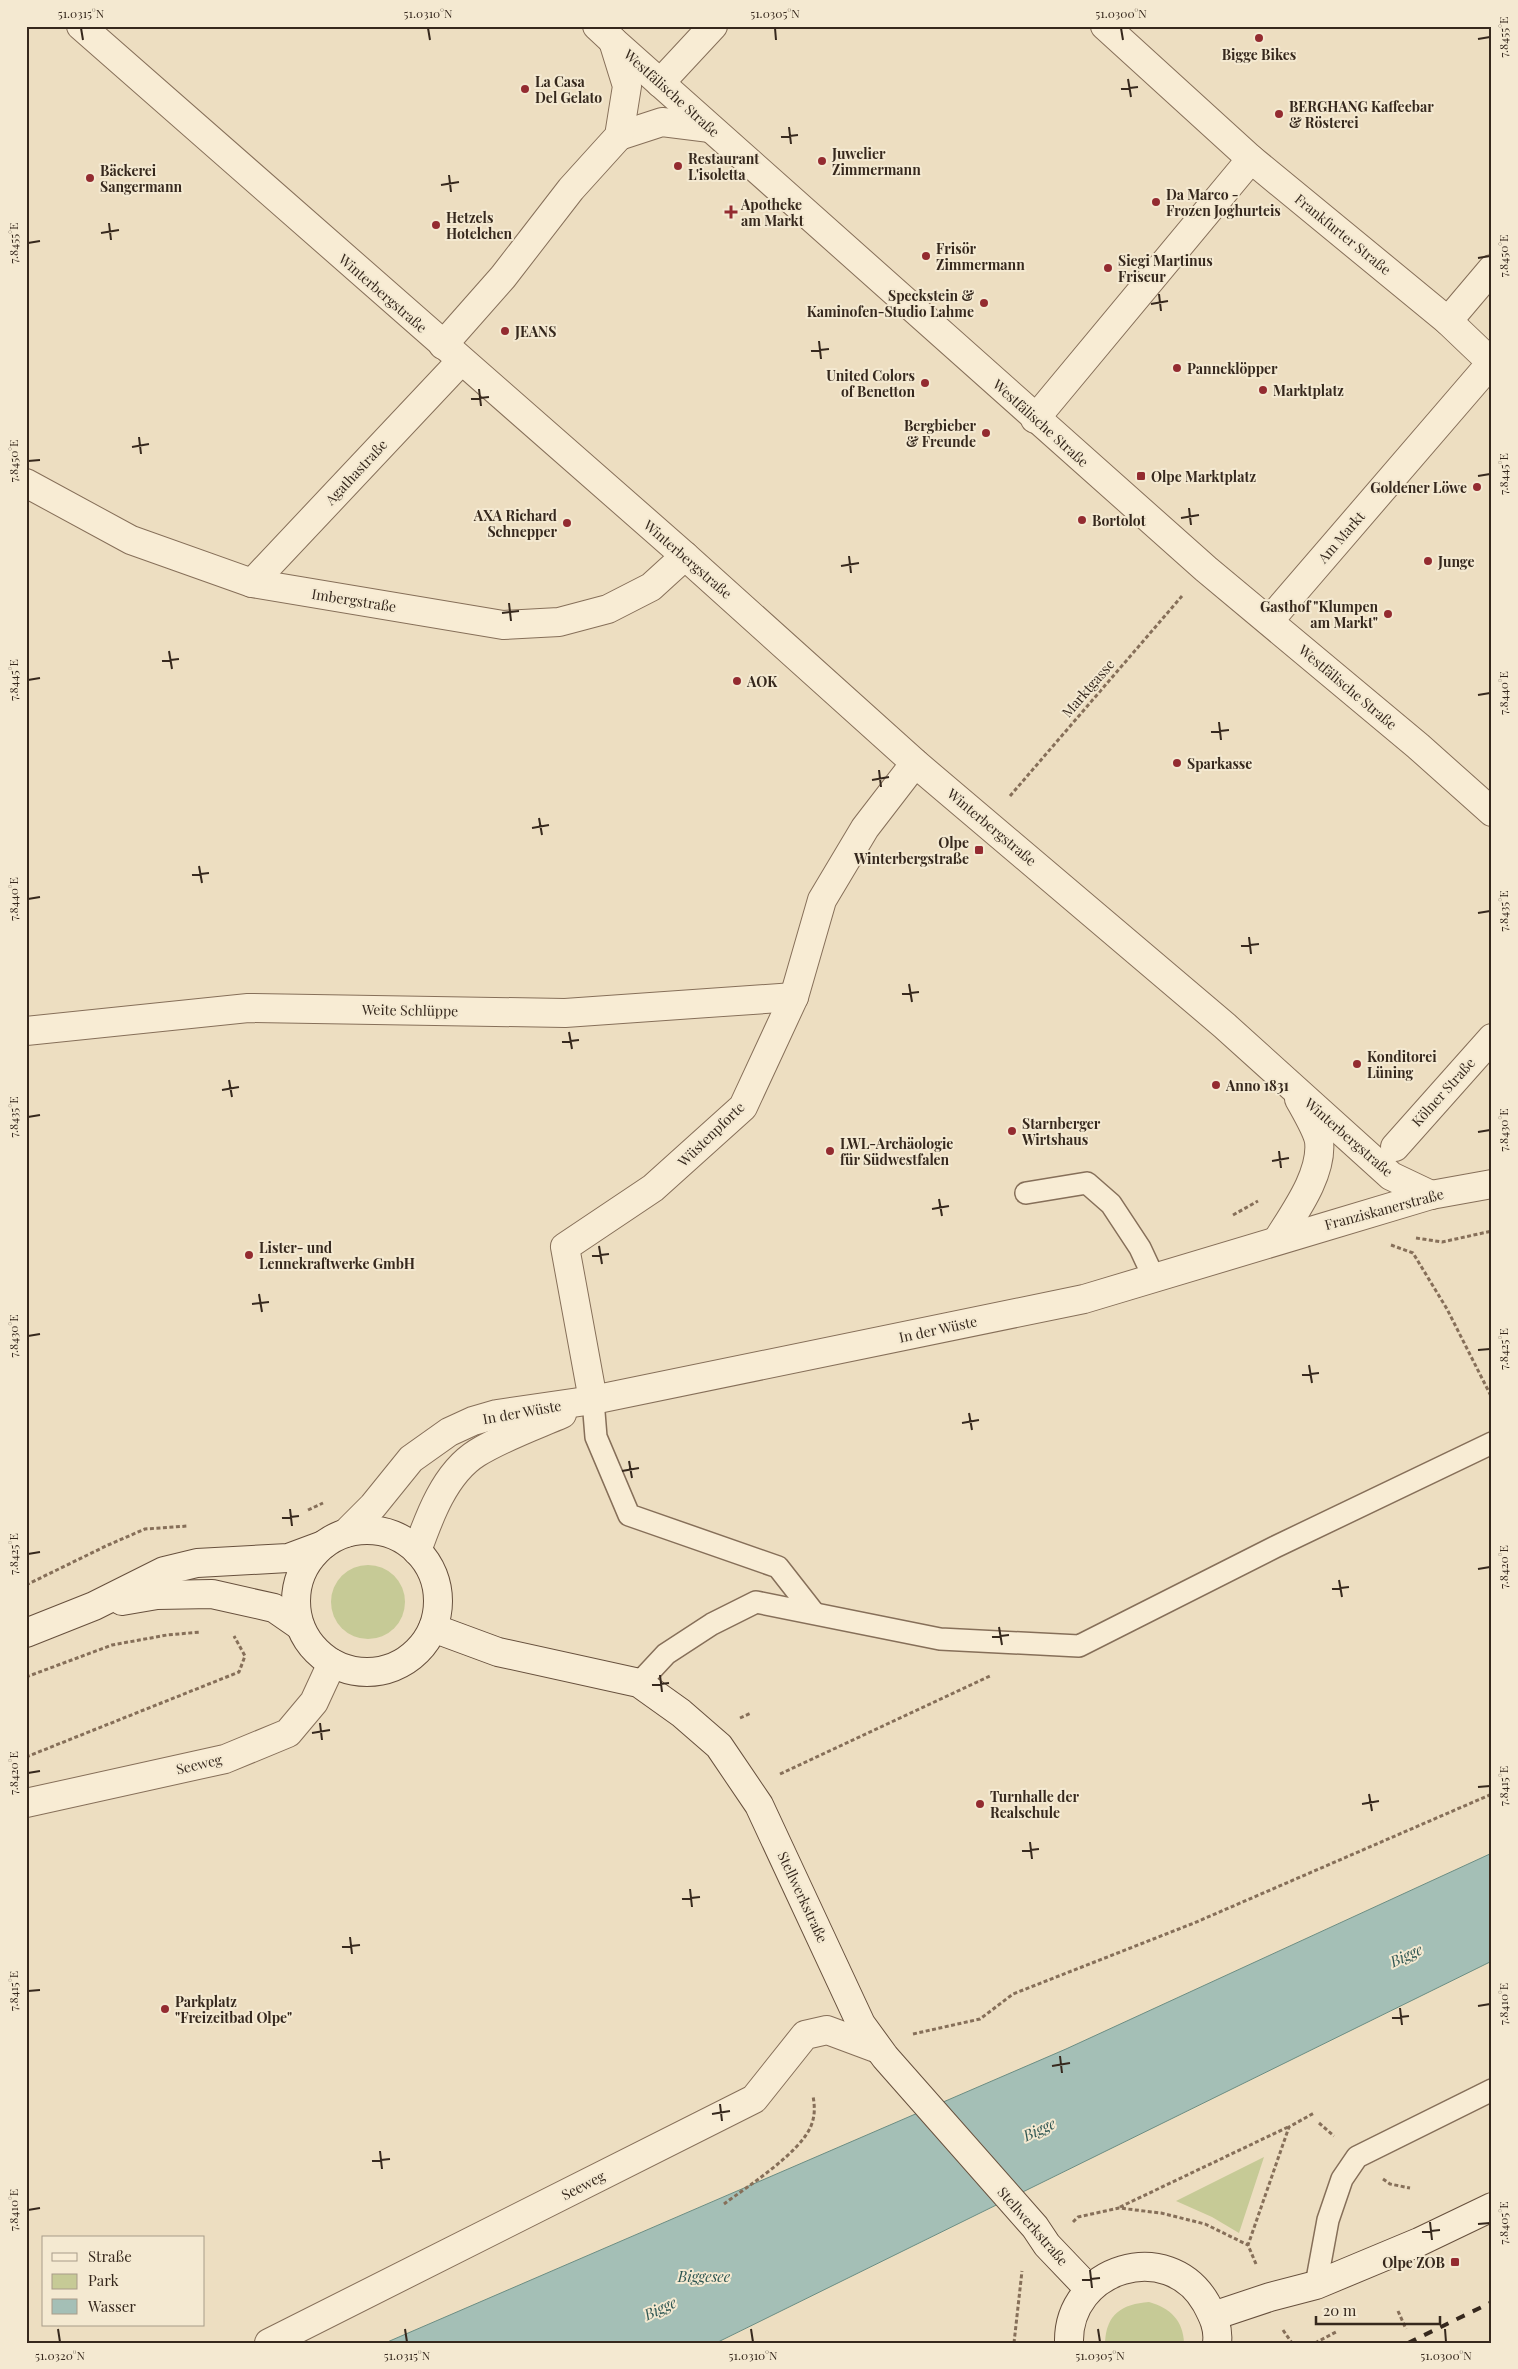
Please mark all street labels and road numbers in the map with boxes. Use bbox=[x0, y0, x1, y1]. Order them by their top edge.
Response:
street label: Westfälische Straße bbox=[619, 44, 724, 141]
street label: Frankfurter Straße bbox=[1291, 189, 1395, 279]
street label: Winterbergstraße bbox=[334, 249, 431, 337]
street label: Westfälische Straße bbox=[988, 374, 1093, 471]
street label: Agathastraße bbox=[320, 435, 391, 510]
street label: Am Markt bbox=[1313, 506, 1369, 568]
street label: Winterbergstraße bbox=[639, 515, 736, 603]
street label: Imbergstraße bbox=[310, 584, 398, 616]
street label: Westfälische Straße bbox=[1294, 640, 1401, 734]
street label: Marktgasse bbox=[1057, 655, 1119, 721]
street label: Winterbergstraße bbox=[943, 783, 1041, 870]
street label: Weite Schlüppe bbox=[361, 1000, 458, 1020]
street label: Kölner Straße bbox=[1407, 1053, 1479, 1131]
street label: Winterbergstraße bbox=[1300, 1093, 1397, 1181]
street label: Wüstenpforte bbox=[673, 1097, 748, 1171]
street label: Franziskanerstraße bbox=[1322, 1184, 1446, 1234]
street label: In der Wüste bbox=[897, 1311, 979, 1347]
street label: In der Wüste bbox=[481, 1396, 563, 1428]
street label: Seeweg bbox=[174, 1749, 225, 1779]
street label: Stellwerkstraße bbox=[774, 1848, 832, 1946]
street label: Seeweg bbox=[558, 2166, 609, 2204]
street label: Stellwerkstraße bbox=[993, 2183, 1073, 2269]

